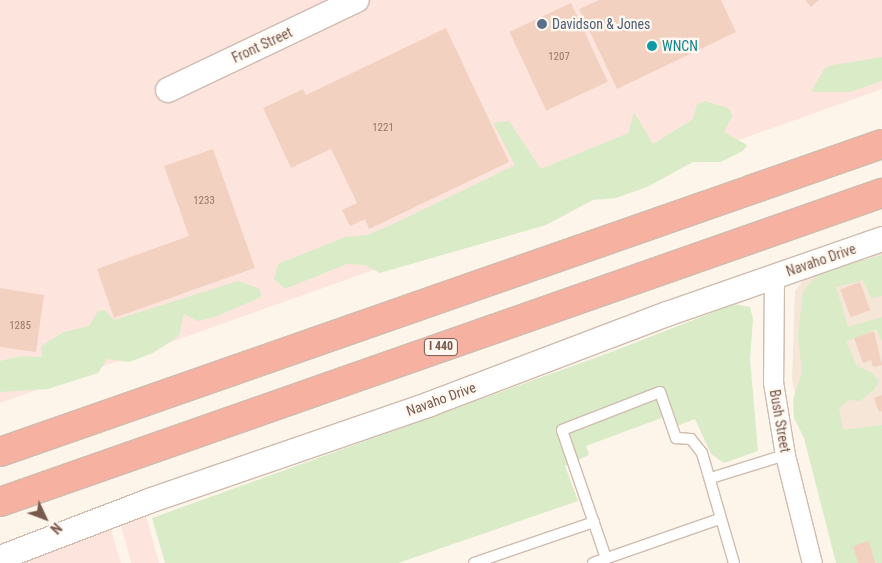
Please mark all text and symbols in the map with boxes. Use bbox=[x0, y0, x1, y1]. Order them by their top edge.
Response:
place label: Davidson & Jones bbox=[552, 16, 650, 32]
marker: Davidson & Jones bbox=[536, 18, 548, 30]
street label: Front Street bbox=[229, 24, 295, 66]
place label: WNCN bbox=[662, 38, 698, 54]
marker: WNCN bbox=[646, 40, 658, 52]
house number: 1207 bbox=[548, 50, 570, 64]
house number: 1221 bbox=[372, 121, 394, 135]
house number: 1233 bbox=[193, 194, 215, 208]
street label: Navaho Drive bbox=[784, 240, 858, 280]
house number: 1285 bbox=[9, 319, 31, 333]
road number: I 440 bbox=[424, 338, 458, 357]
street label: Navaho Drive bbox=[404, 379, 478, 419]
street label: Bush Street bbox=[766, 388, 794, 454]
north arrow bbox=[20, 493, 70, 543]
text: N bbox=[47, 520, 65, 537]

